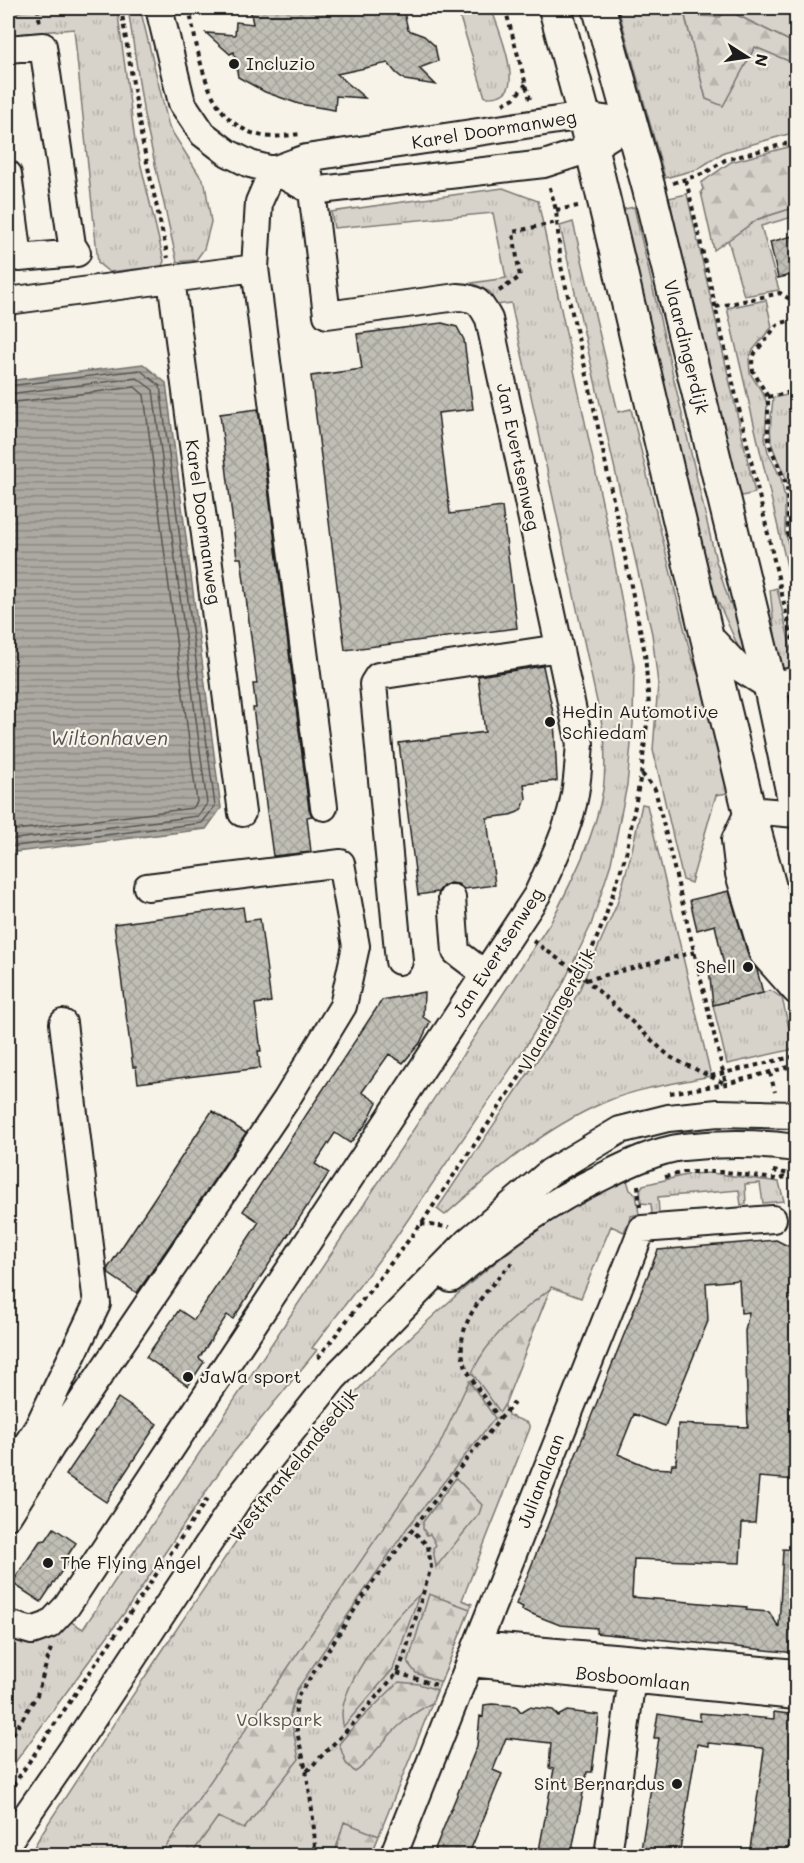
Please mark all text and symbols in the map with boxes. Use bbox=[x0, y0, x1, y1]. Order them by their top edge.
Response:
north arrow bbox=[717, 27, 777, 87]
place label: Incluzio bbox=[246, 51, 315, 75]
text: N bbox=[751, 52, 774, 68]
marker: Incluzio bbox=[227, 57, 241, 71]
street label: Karel Doormanweg bbox=[410, 104, 578, 154]
street label: Vlaardingerdijk bbox=[659, 277, 715, 416]
street label: Jan Evertsenweg bbox=[492, 381, 546, 533]
street label: Karel Doormanweg bbox=[181, 438, 227, 606]
place label: Hedin Automotive Schiedam bbox=[562, 699, 719, 744]
marker: Hedin Automotive Schiedam bbox=[543, 715, 557, 729]
water label: Wiltonhaven bbox=[50, 724, 168, 750]
street label: Jan Evertsenweg bbox=[446, 883, 548, 1022]
street label: Vlaardingerdijk bbox=[512, 944, 600, 1076]
place label: Shell bbox=[696, 954, 736, 978]
marker: Shell bbox=[741, 960, 755, 974]
place label: JaWa sport bbox=[200, 1364, 301, 1388]
marker: JaWa sport bbox=[181, 1370, 195, 1384]
street label: Westfrankelandsedijk bbox=[224, 1383, 363, 1546]
street label: Julianalaan bbox=[511, 1430, 569, 1531]
place label: The Flying Angel bbox=[60, 1550, 201, 1574]
marker: The Flying Angel bbox=[41, 1556, 55, 1570]
street label: Bosboomlaan bbox=[575, 1660, 691, 1696]
park label: Volkspark bbox=[236, 1707, 322, 1731]
place label: Sint Bernardus bbox=[534, 1771, 665, 1795]
marker: Sint Bernardus bbox=[670, 1777, 684, 1791]

